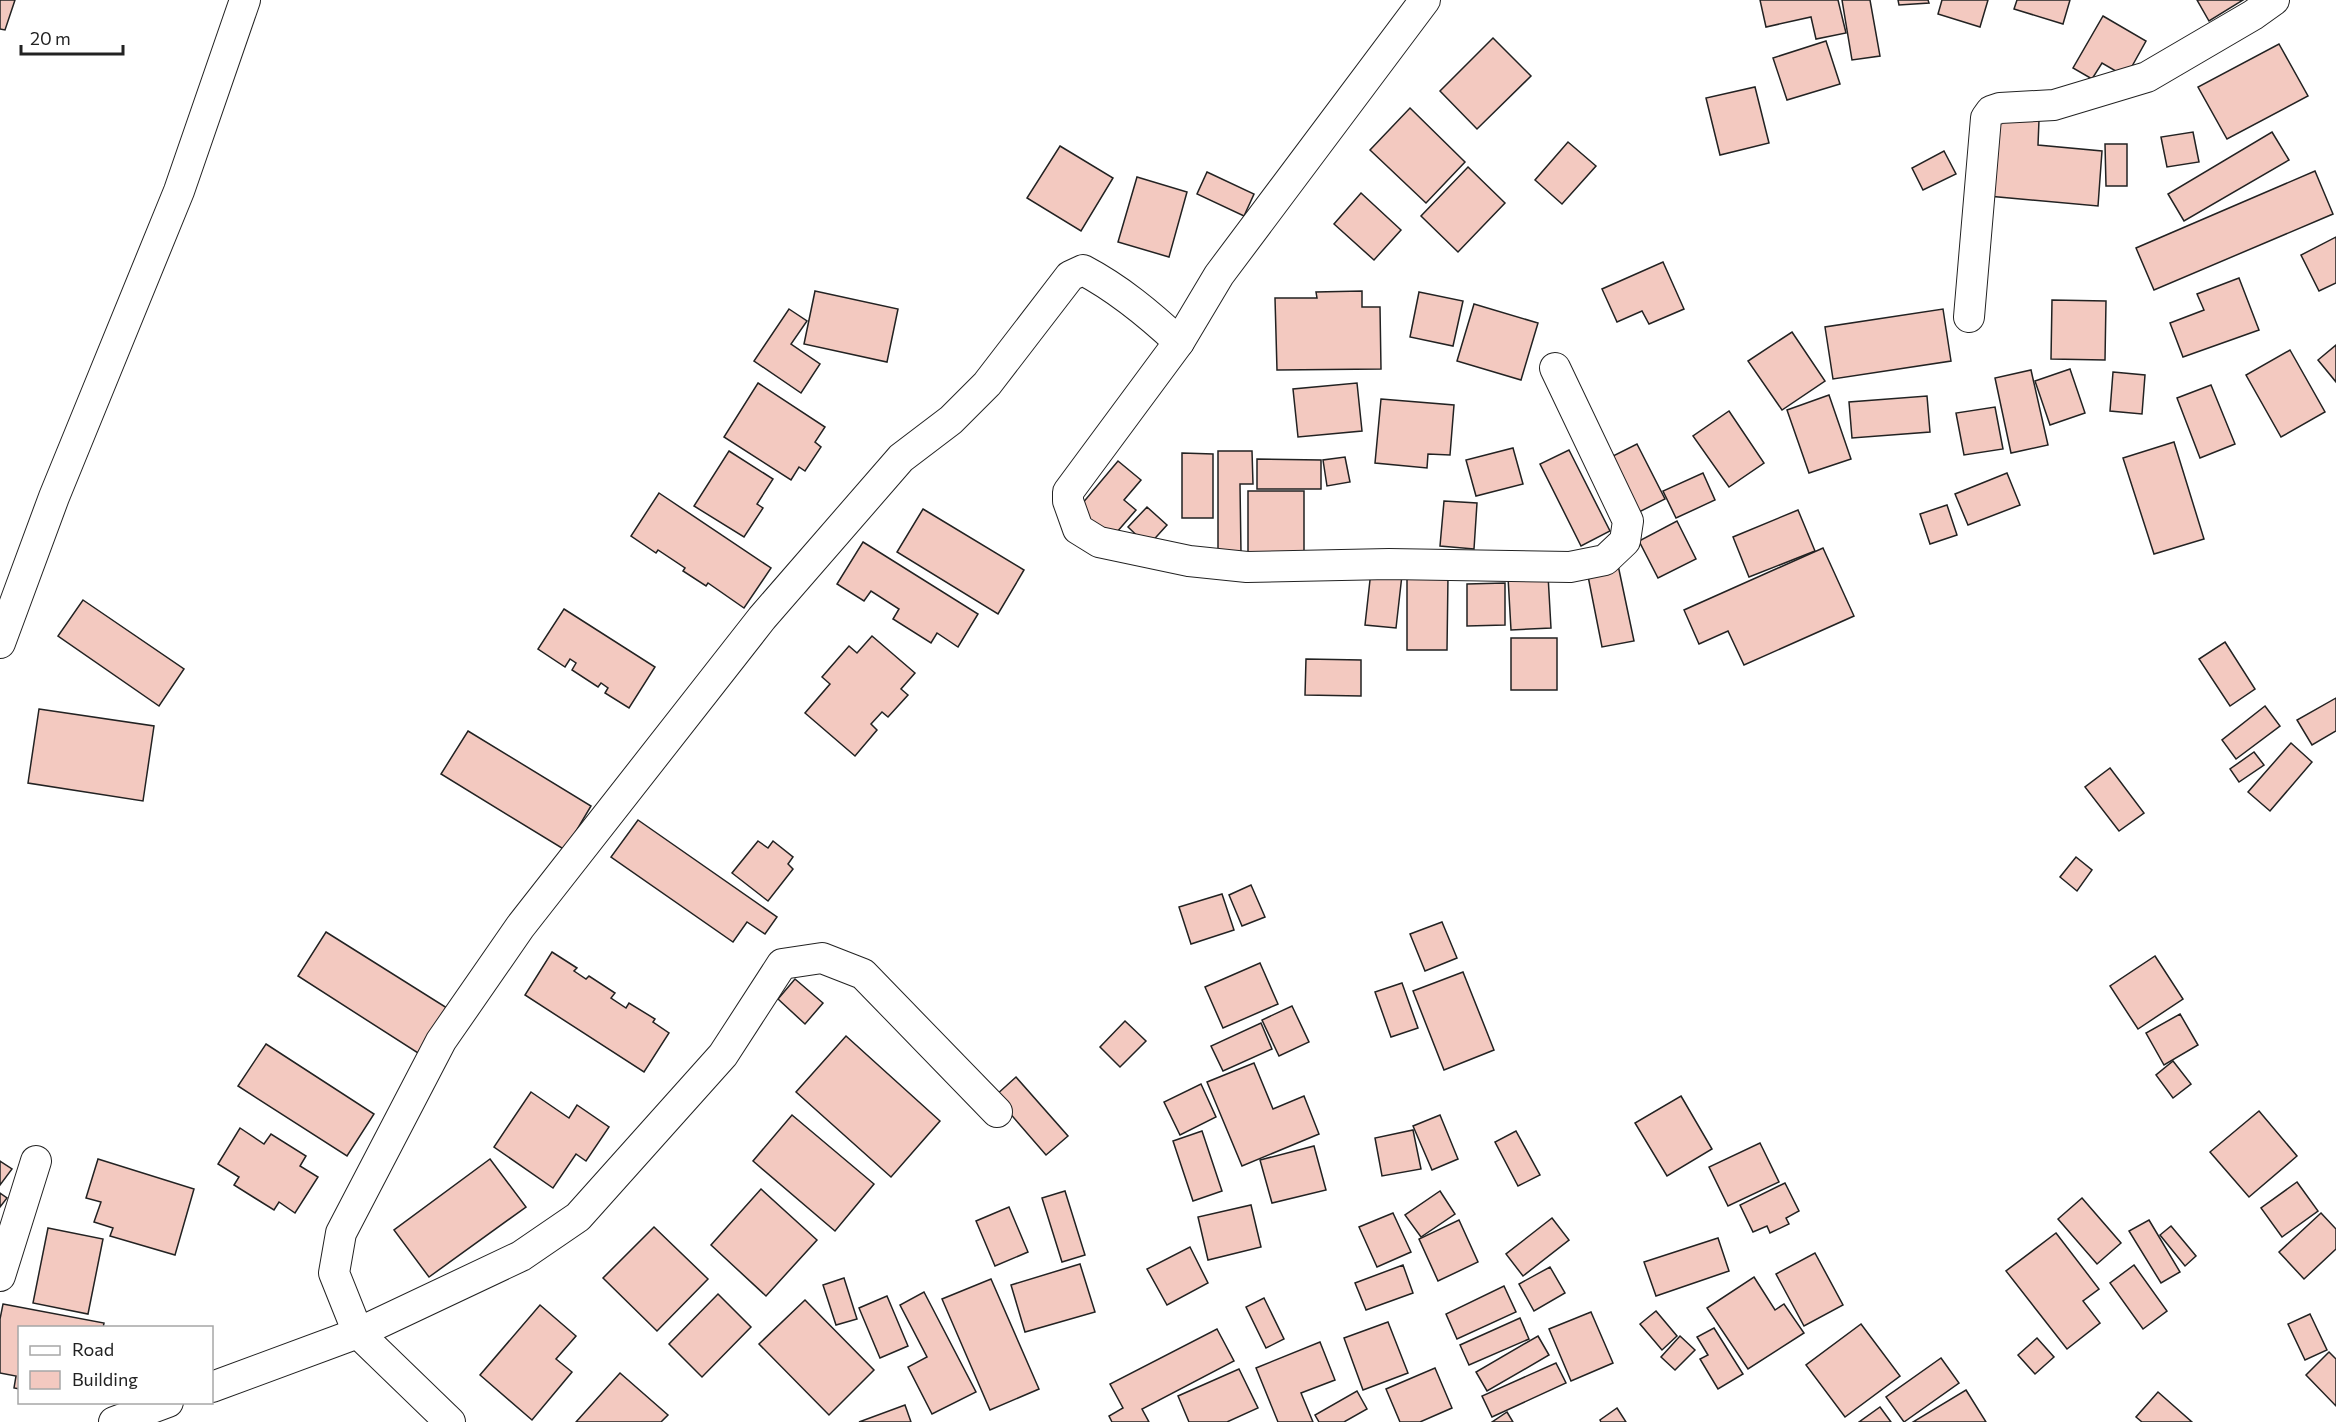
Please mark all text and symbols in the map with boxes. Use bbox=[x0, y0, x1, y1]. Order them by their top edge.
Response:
scale bar bbox=[21, 18, 123, 56]
text: 20 m bbox=[30, 27, 71, 49]
legend bbox=[18, 1326, 213, 1404]
text: Road bbox=[72, 1338, 114, 1360]
text: Building bbox=[72, 1368, 138, 1390]

